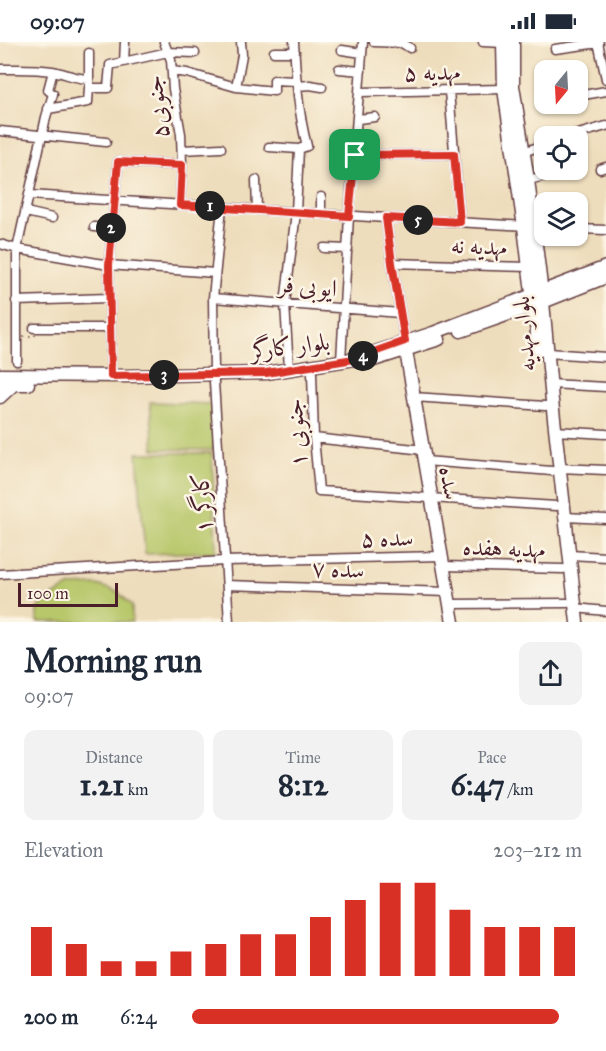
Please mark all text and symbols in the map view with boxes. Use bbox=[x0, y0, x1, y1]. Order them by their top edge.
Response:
text: 09:07 bbox=[30, 8, 85, 35]
street label: مهدیه ۵ bbox=[403, 57, 461, 87]
north arrow bbox=[534, 60, 588, 114]
map controls bbox=[534, 60, 588, 246]
street label: جنوبی۵ bbox=[138, 73, 178, 140]
button: locate bbox=[534, 126, 588, 180]
pin bbox=[329, 129, 380, 180]
icon: arrive bbox=[338, 138, 371, 171]
pin: 1 bbox=[195, 191, 225, 221]
button: layers bbox=[534, 192, 588, 246]
text: 1 bbox=[207, 196, 213, 215]
pin: 5 bbox=[403, 205, 433, 235]
text: 5 bbox=[414, 210, 422, 229]
pin: 2 bbox=[96, 213, 126, 243]
text: 2 bbox=[107, 218, 115, 237]
street label: مهدیه نه bbox=[450, 230, 508, 262]
street label: ایوبی فر bbox=[275, 268, 338, 305]
street label: بلوار مهدیه bbox=[506, 295, 542, 373]
street label: بلوار کارگر bbox=[246, 325, 331, 366]
pin: 4 bbox=[348, 341, 378, 371]
text: 4 bbox=[359, 346, 367, 365]
pin: 3 bbox=[149, 360, 179, 390]
text: 3 bbox=[161, 365, 167, 384]
street label: ۱ جنوبی bbox=[279, 398, 315, 468]
street label: سده bbox=[432, 464, 468, 502]
street label: کارگر ۱ bbox=[184, 472, 219, 534]
street label: سده ۵ bbox=[360, 523, 414, 553]
street label: مهدیه هفده bbox=[462, 532, 546, 564]
street label: سده ۷ bbox=[311, 553, 365, 585]
scale bar bbox=[18, 580, 118, 608]
text: 100 m bbox=[27, 584, 69, 603]
text: Morning run bbox=[24, 641, 202, 681]
button: share bbox=[519, 642, 582, 705]
text: 09:07 bbox=[24, 684, 74, 708]
text: Distance bbox=[85, 748, 143, 767]
text: Time bbox=[285, 748, 321, 767]
text: Pace bbox=[477, 748, 507, 767]
text: 1.21 bbox=[79, 767, 124, 803]
text: 8:12 bbox=[278, 767, 328, 803]
text: 6:47 bbox=[451, 767, 505, 803]
text: km bbox=[124, 780, 149, 799]
text: /km bbox=[505, 780, 534, 799]
text: Elevation bbox=[24, 838, 103, 862]
text: 203–212 m bbox=[493, 838, 582, 862]
text: 200 m bbox=[24, 1005, 78, 1029]
text: 6:24 bbox=[120, 1005, 156, 1029]

